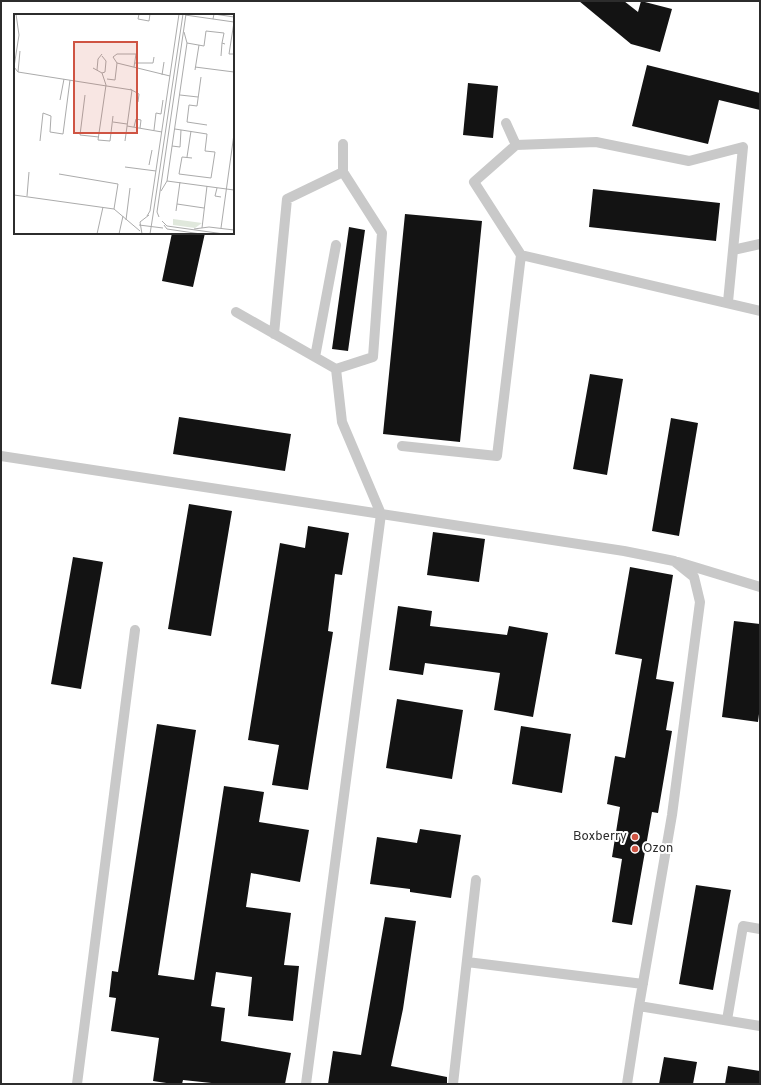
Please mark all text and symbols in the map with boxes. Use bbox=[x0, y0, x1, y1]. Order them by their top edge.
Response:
inset map bbox=[14, 14, 234, 234]
place label: Boxberry bbox=[573, 829, 627, 845]
marker: Boxberry bbox=[630, 832, 640, 842]
place label: Ozon bbox=[643, 841, 673, 857]
marker: Ozon bbox=[630, 844, 640, 854]

